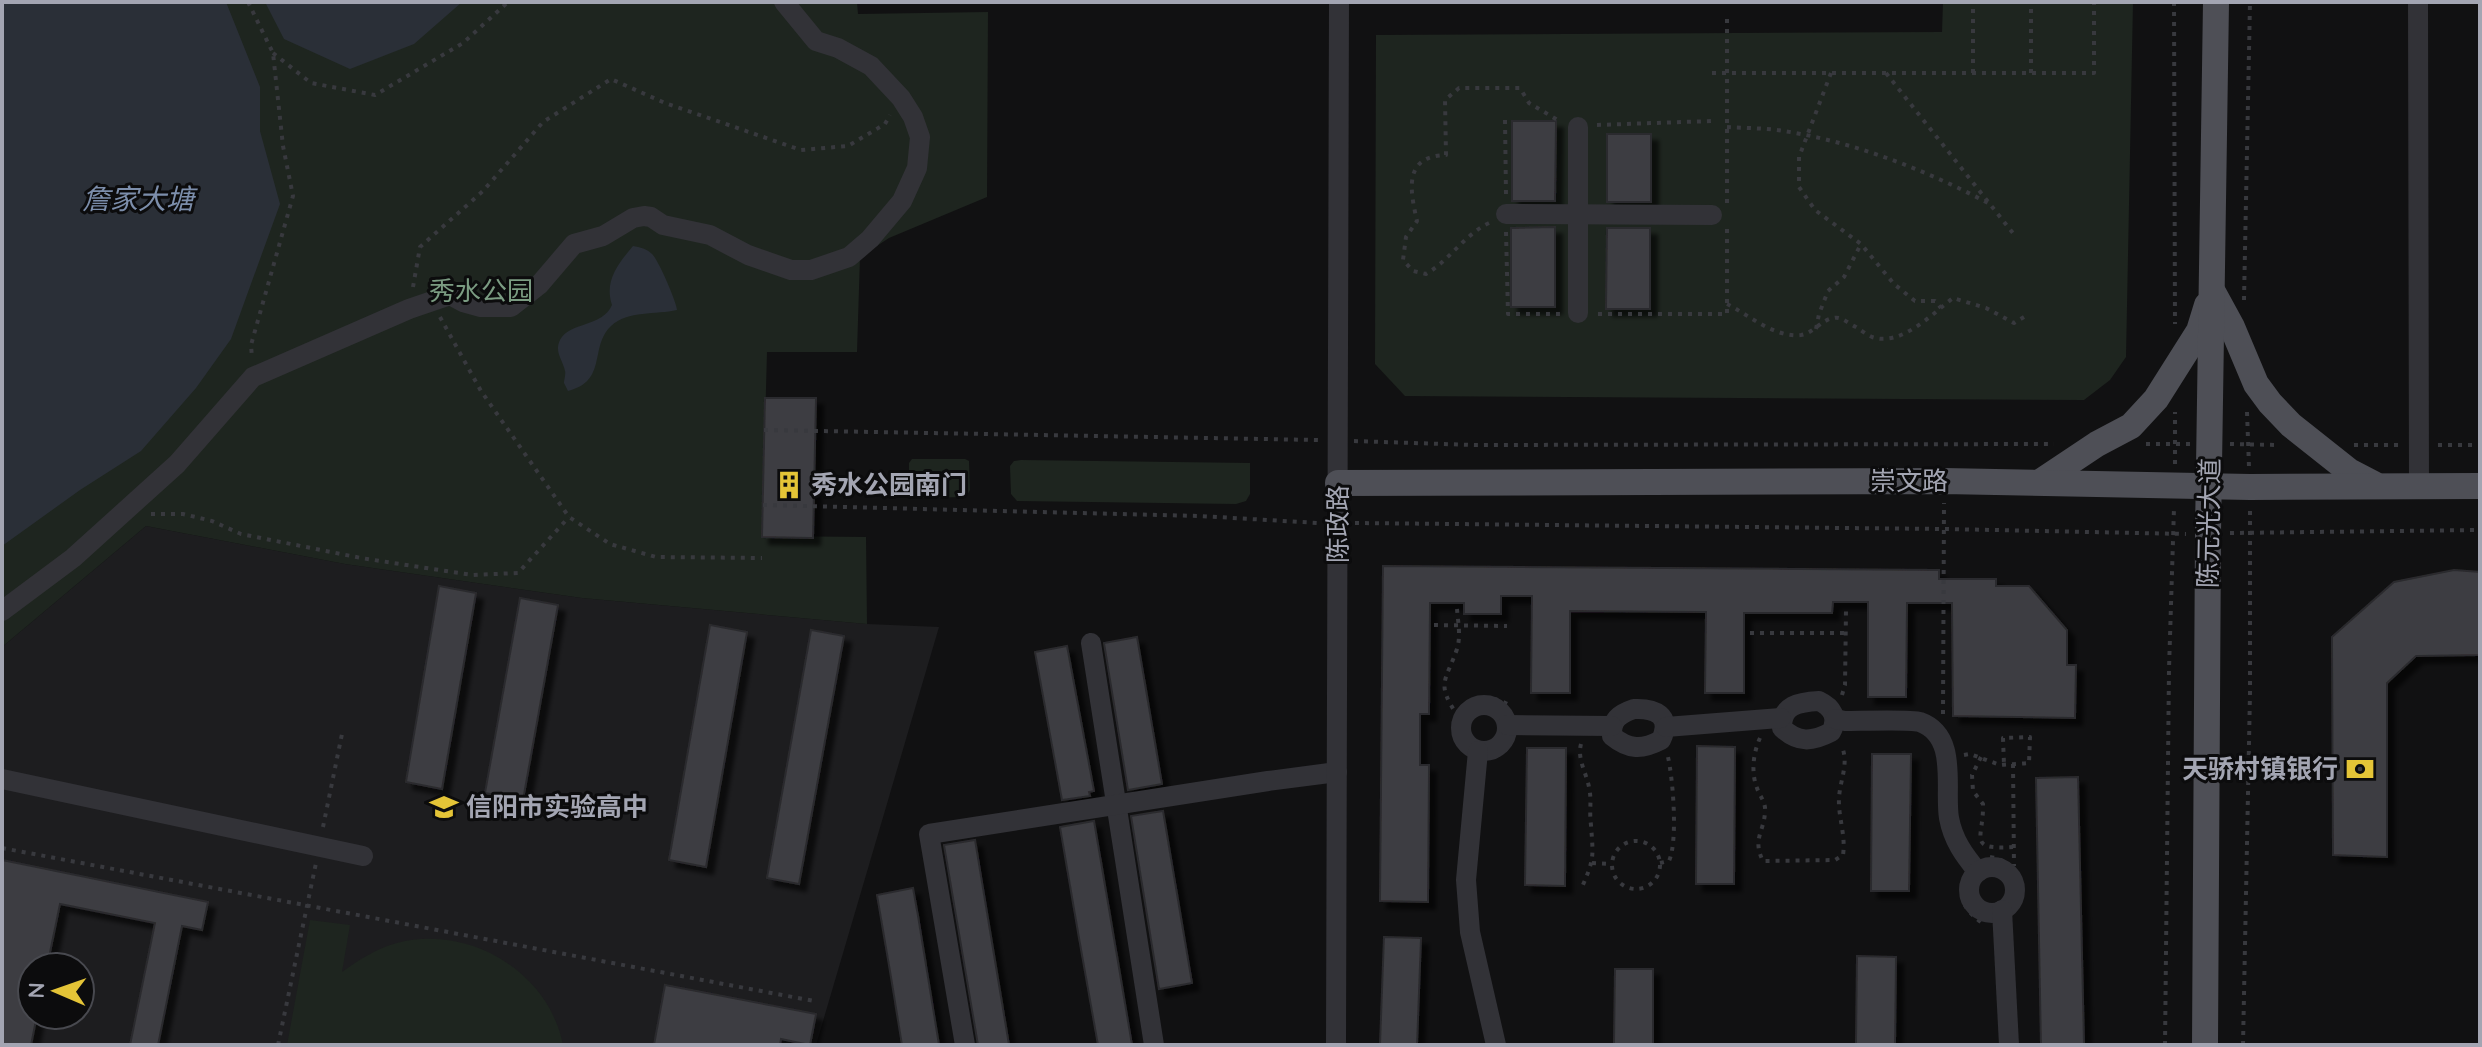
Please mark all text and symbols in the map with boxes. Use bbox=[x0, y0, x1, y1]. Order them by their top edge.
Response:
water label: 詹家大塘 bbox=[82, 181, 198, 216]
park label: 秀水公园 bbox=[429, 274, 533, 307]
street label: 陈元光大道 bbox=[2191, 458, 2226, 588]
street label: 崇文路 bbox=[1870, 464, 1948, 497]
place label: 秀水公园南门 bbox=[811, 468, 967, 501]
building icon: 秀水公园南门 bbox=[774, 470, 804, 500]
street label: 陈政路 bbox=[1321, 485, 1354, 563]
place label: 天骄村镇银行 bbox=[2182, 752, 2338, 785]
bank icon: 天骄村镇银行 bbox=[2345, 754, 2375, 784]
place label: 信阳市实验高中 bbox=[466, 790, 648, 823]
school or university icon: 信阳市实验高中 bbox=[429, 792, 459, 822]
north arrow bbox=[16, 951, 96, 1031]
text: N bbox=[22, 982, 50, 999]

